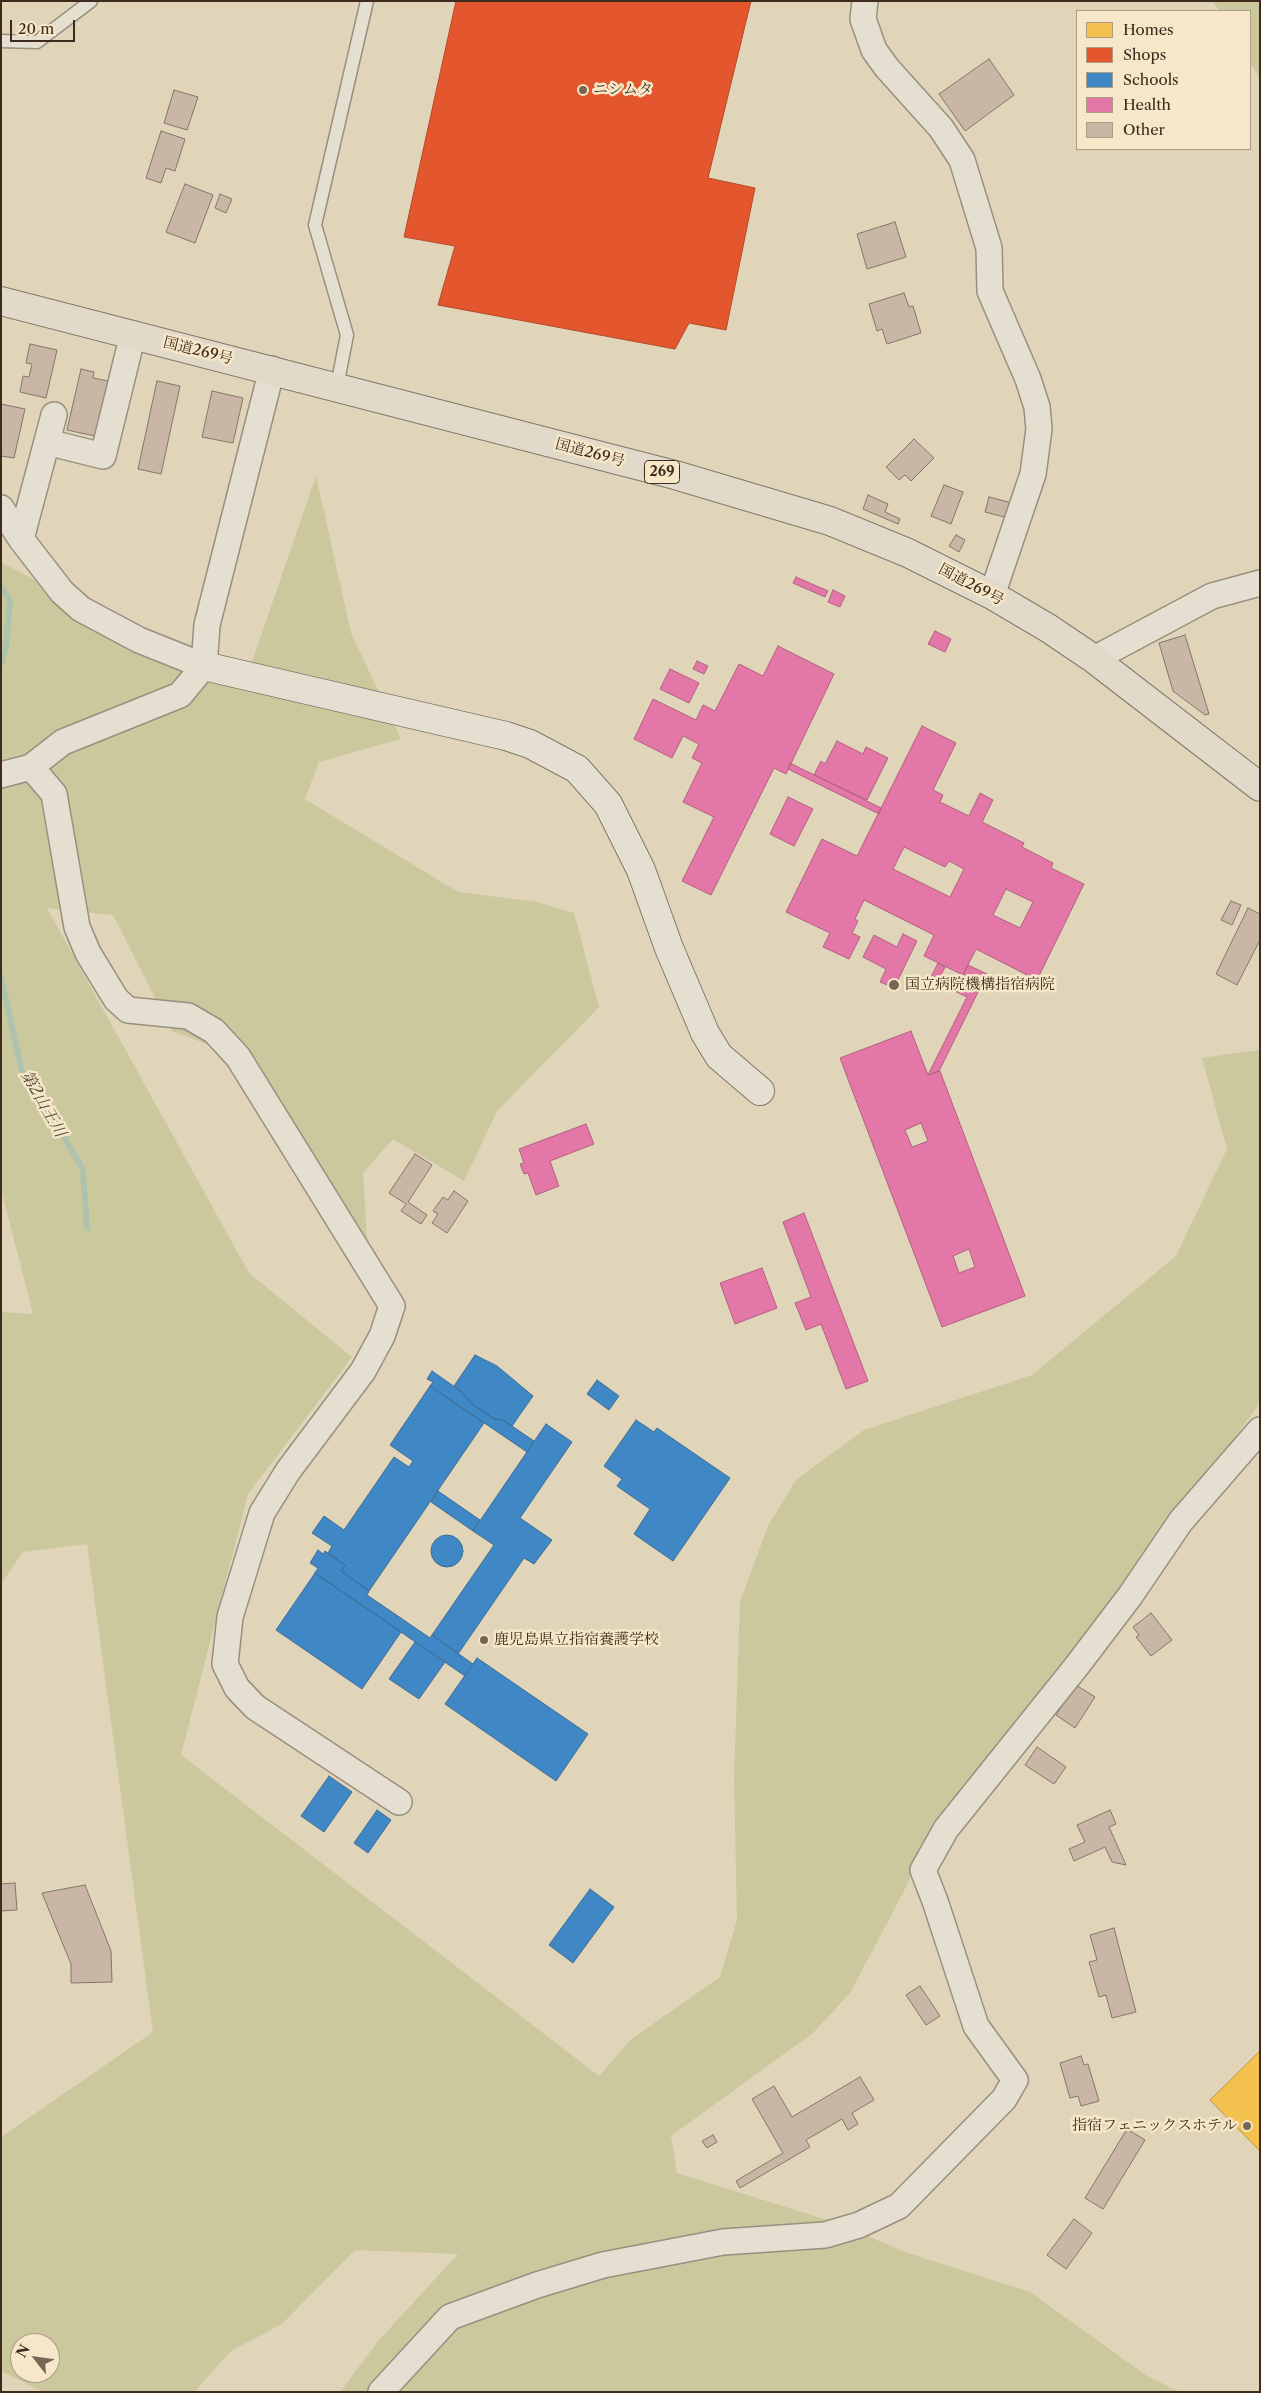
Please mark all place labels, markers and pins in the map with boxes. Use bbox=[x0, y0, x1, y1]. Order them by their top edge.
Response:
place label: ニシムタ bbox=[593, 81, 653, 99]
marker: ニシムタ bbox=[577, 84, 589, 96]
place label: 国立病院機構指宿病院 bbox=[905, 976, 1055, 994]
marker: 国立病院機構指宿病院 bbox=[887, 978, 901, 992]
place label: 鹿児島県立指宿養護学校 bbox=[494, 1631, 659, 1649]
marker: 鹿児島県立指宿養護学校 bbox=[478, 1634, 490, 1646]
place label: 指宿フェニックスホテル bbox=[1072, 2117, 1237, 2135]
marker: 指宿フェニックスホテル bbox=[1241, 2120, 1253, 2132]

